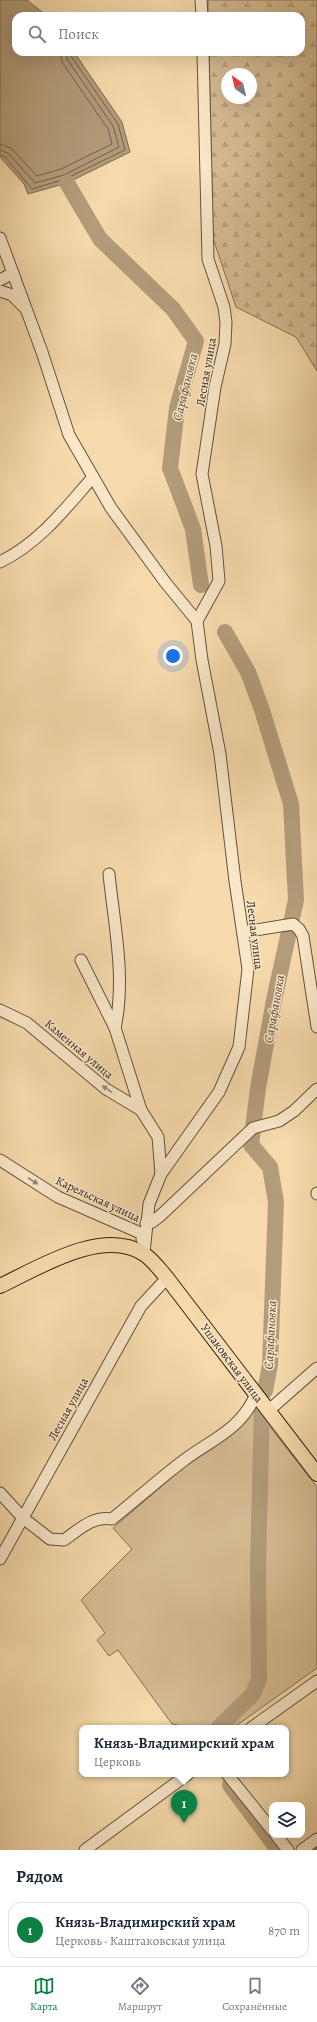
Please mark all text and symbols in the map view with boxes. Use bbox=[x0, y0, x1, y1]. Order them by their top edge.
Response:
search box bbox=[12, 12, 305, 56]
icon: search bbox=[26, 23, 48, 45]
text: Поиск bbox=[58, 24, 99, 44]
north arrow bbox=[221, 68, 257, 104]
street label: Лесная улица bbox=[192, 336, 220, 408]
water label: Сарафановка bbox=[168, 351, 202, 423]
your location bbox=[163, 646, 183, 666]
street label: Лесная улица bbox=[243, 899, 267, 971]
water label: Сарафановка bbox=[260, 974, 288, 1044]
street label: Каменная улица bbox=[41, 1016, 117, 1083]
one-way arrow bbox=[102, 1085, 113, 1093]
street label: Карельская улица bbox=[53, 1172, 143, 1226]
one-way arrow bbox=[28, 1177, 38, 1185]
water label: Сарафановка bbox=[260, 1300, 280, 1370]
street label: Ушаковская улица bbox=[197, 1320, 267, 1406]
street label: Лесная улица bbox=[44, 1374, 92, 1443]
popup bbox=[79, 1725, 289, 1777]
text: Князь-Владимирский храм bbox=[94, 1733, 274, 1753]
text: Церковь bbox=[94, 1753, 141, 1770]
pin: 1 bbox=[171, 1790, 197, 1823]
map controls bbox=[269, 1802, 305, 1838]
button: layers bbox=[269, 1802, 305, 1838]
text: Рядом bbox=[16, 1865, 63, 1888]
text: Князь-Владимирский храм bbox=[55, 1912, 236, 1932]
text: 1 bbox=[28, 1922, 32, 1939]
text: 870 m bbox=[268, 1922, 300, 1939]
text: Церковь · Каштаковская улица bbox=[55, 1932, 226, 1949]
tab: Карта bbox=[30, 1975, 58, 2014]
tab: Маршрут bbox=[118, 1975, 162, 2014]
tab: Сохранённые bbox=[222, 1975, 287, 2014]

